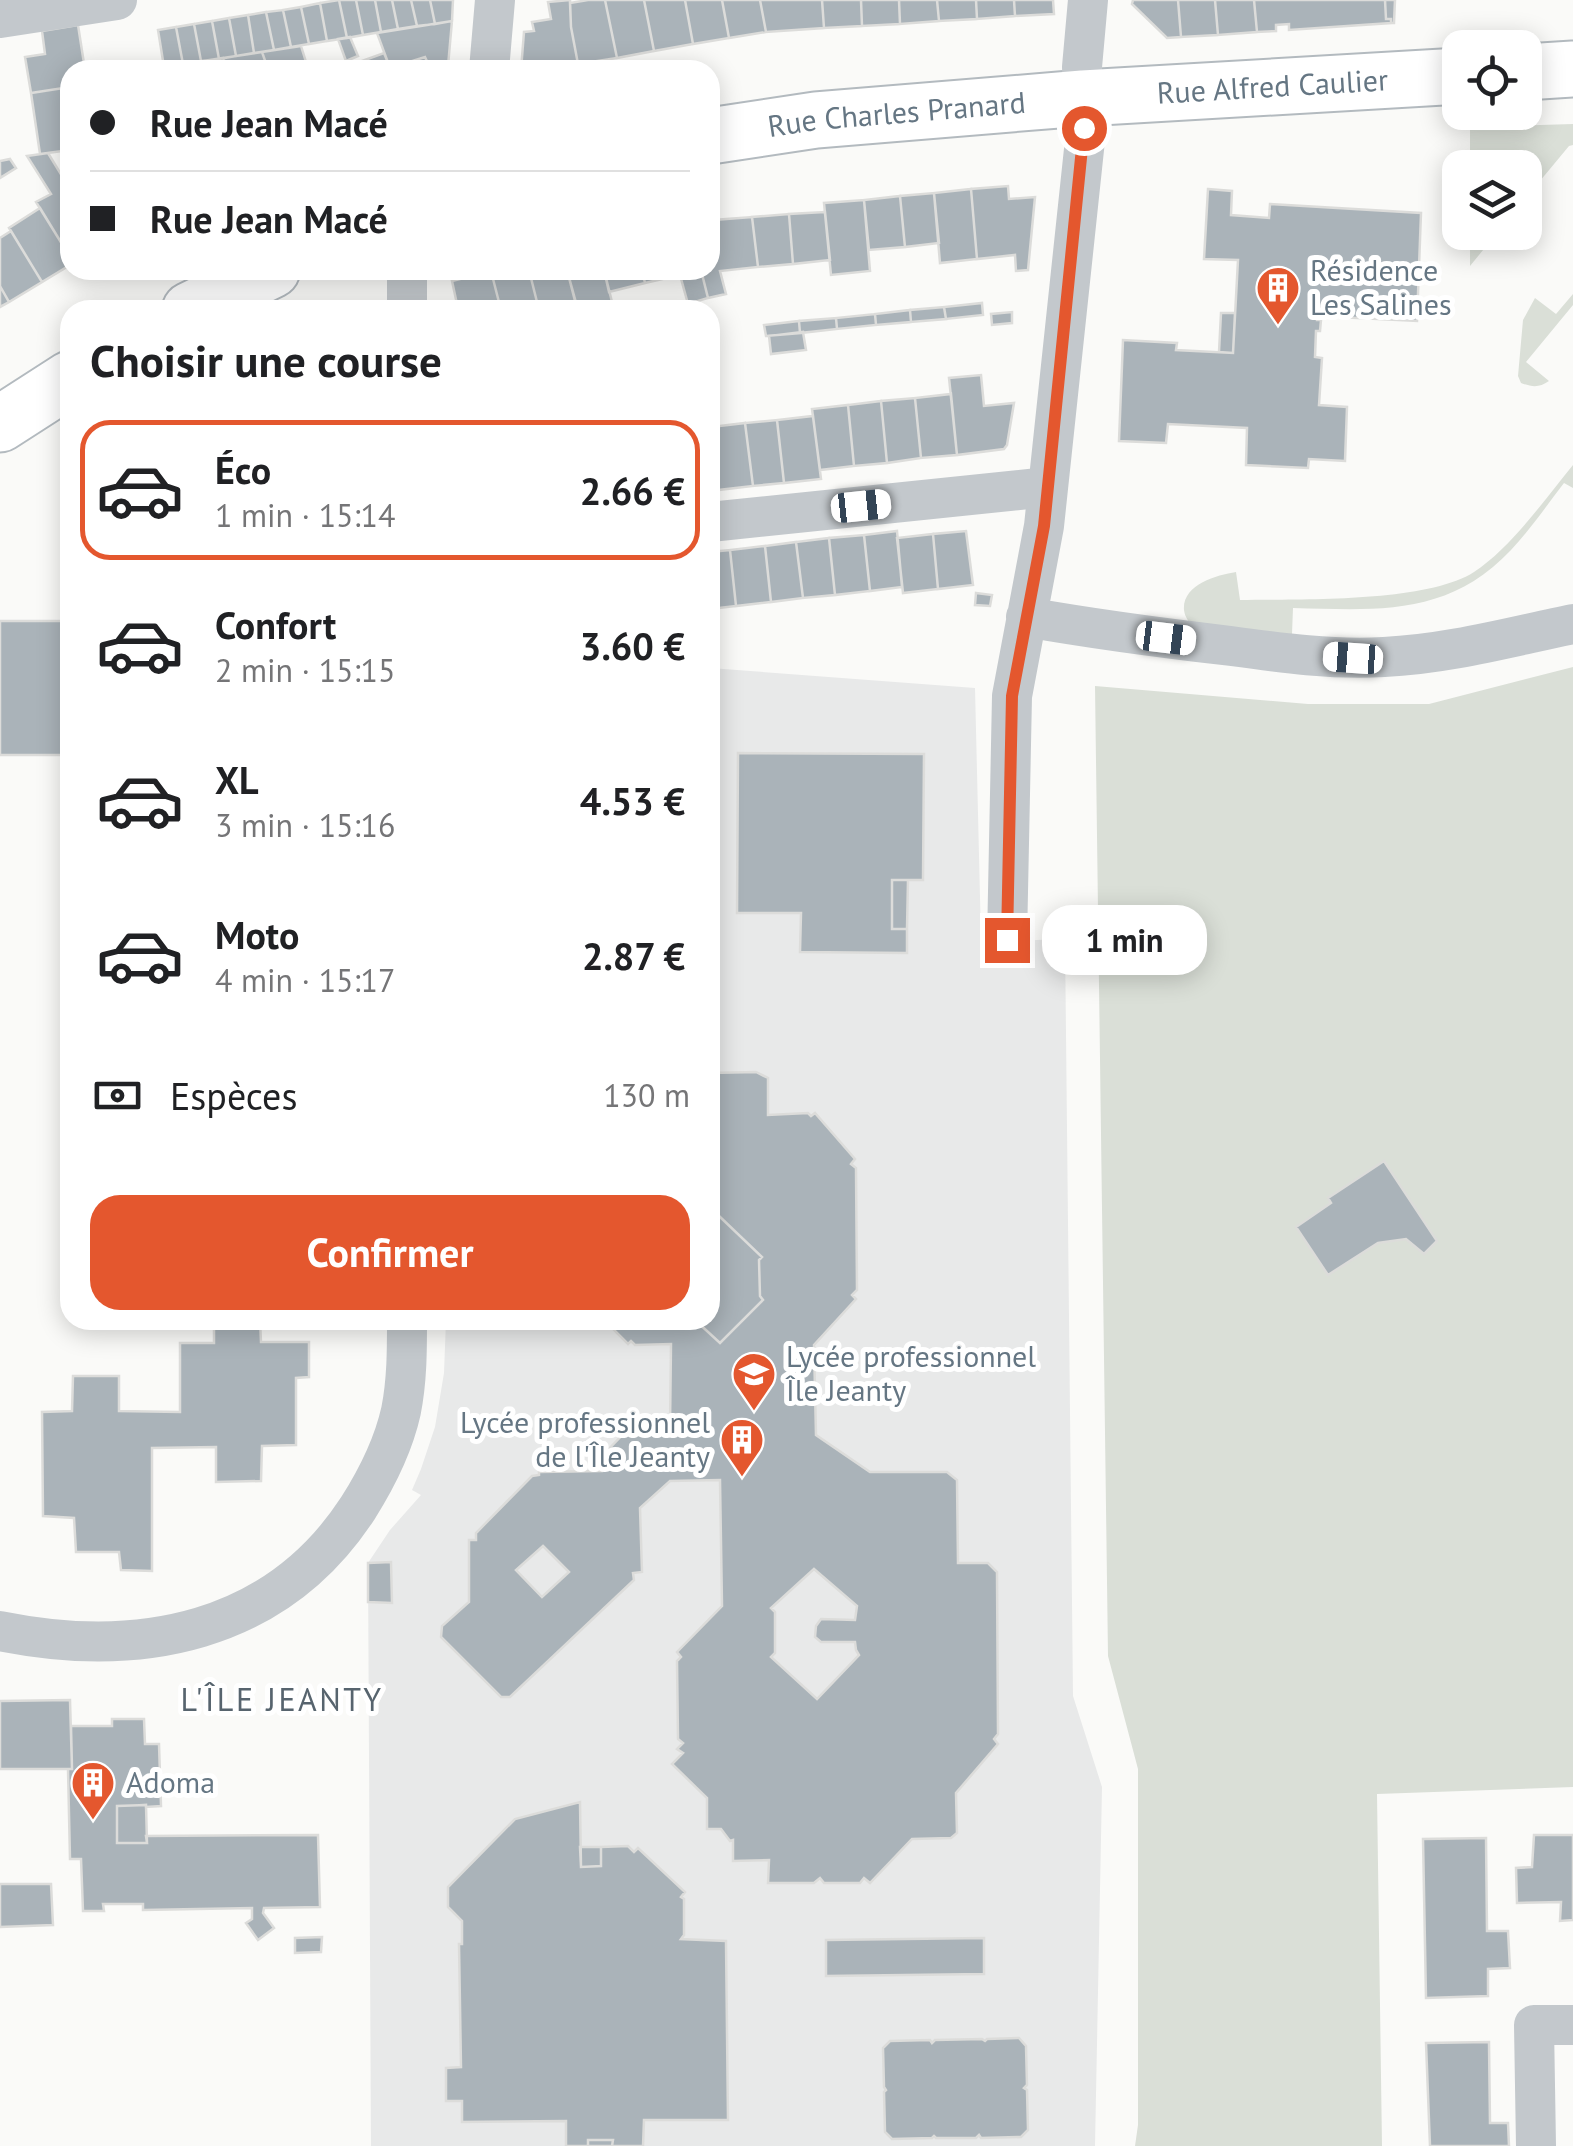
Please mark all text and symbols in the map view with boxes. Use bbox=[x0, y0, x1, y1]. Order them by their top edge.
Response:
map controls bbox=[1442, 30, 1542, 250]
button: locate bbox=[1442, 30, 1542, 130]
street label: Rue Alfred Caulier bbox=[1156, 59, 1389, 112]
street label: Rue Charles Pranard bbox=[765, 82, 1027, 145]
text: Rue Jean Macé bbox=[150, 98, 388, 147]
route start bbox=[1062, 106, 1107, 151]
button: layers bbox=[1442, 150, 1542, 250]
text: Rue Jean Macé bbox=[150, 194, 388, 243]
place label: Résidence Les Salines bbox=[1310, 250, 1452, 323]
building icon: Résidence Les Salines bbox=[1255, 265, 1301, 326]
text: Choisir une course bbox=[90, 331, 442, 389]
icon: car bbox=[95, 445, 185, 535]
text: Éco bbox=[215, 445, 271, 494]
text: 2.66 € bbox=[580, 466, 685, 515]
car bbox=[830, 488, 892, 524]
text: 1 min · 15:14 bbox=[215, 494, 395, 536]
icon: car bbox=[95, 600, 185, 690]
text: Confort bbox=[215, 600, 336, 649]
car bbox=[1134, 619, 1198, 657]
text: 3.60 € bbox=[580, 621, 685, 670]
car bbox=[1322, 641, 1384, 675]
text: 2 min · 15:15 bbox=[215, 649, 395, 691]
icon: car bbox=[95, 755, 185, 845]
text: XL bbox=[215, 755, 259, 804]
text: 4.53 € bbox=[580, 776, 685, 825]
text: 3 min · 15:16 bbox=[215, 804, 395, 846]
callout: 1 min bbox=[1042, 905, 1207, 975]
icon: car bbox=[95, 910, 185, 1000]
text: Moto bbox=[215, 910, 299, 959]
route end bbox=[985, 918, 1030, 963]
text: 1 min bbox=[1085, 919, 1164, 961]
text: 2.87 € bbox=[582, 931, 685, 980]
text: 4 min · 15:17 bbox=[215, 959, 395, 1001]
icon: cash bbox=[90, 1068, 145, 1123]
text: Espèces bbox=[170, 1071, 297, 1120]
text: 130 m bbox=[603, 1074, 690, 1116]
button: Confirmer bbox=[90, 1195, 690, 1310]
place label: Lycée professionnel Île Jeanty bbox=[785, 1336, 1036, 1409]
school or university icon: Lycée professionnel Île Jeanty bbox=[731, 1351, 777, 1412]
place label: Lycée professionnel de l'Île Jeanty bbox=[460, 1402, 710, 1475]
building icon: Lycée professionnel de l'Île Jeanty bbox=[719, 1417, 765, 1478]
district label: L'ÎLE JEANTY bbox=[180, 1678, 384, 1720]
building icon: Adoma bbox=[70, 1760, 116, 1821]
place label: Adoma bbox=[126, 1762, 215, 1801]

